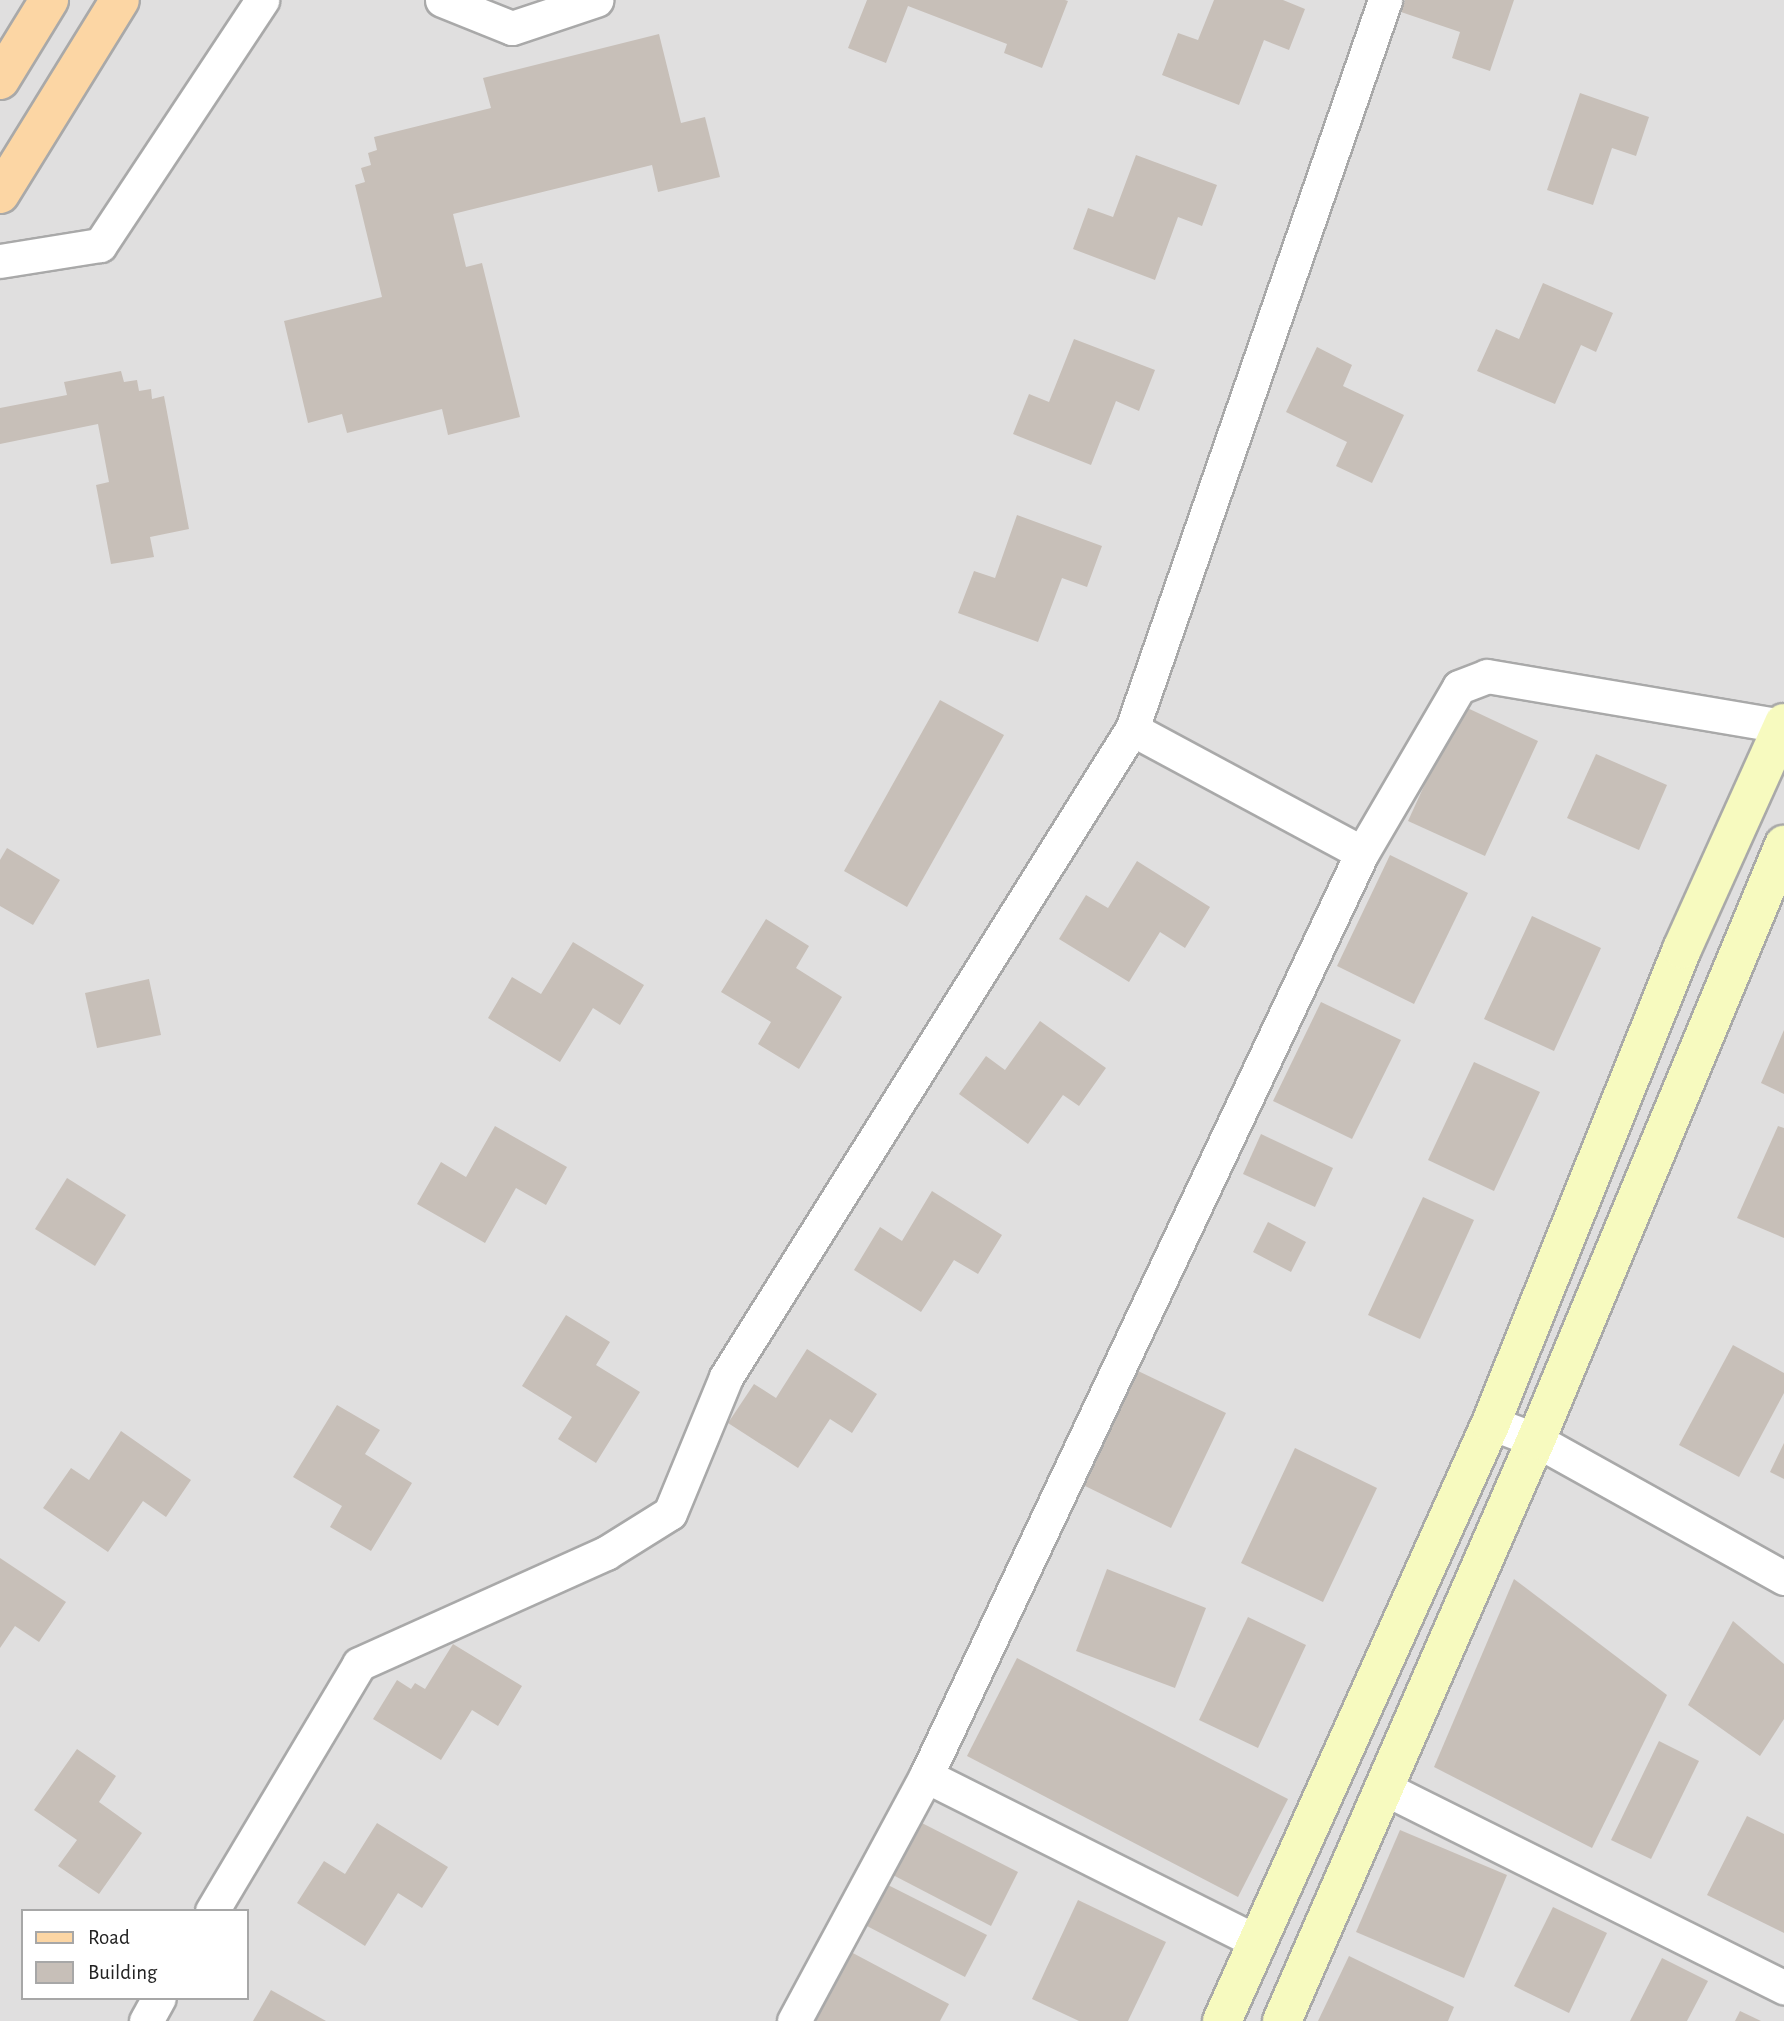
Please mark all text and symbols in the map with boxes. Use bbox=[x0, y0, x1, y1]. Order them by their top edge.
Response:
legend bbox=[21, 1909, 248, 2000]
text: Road bbox=[88, 1927, 130, 1948]
text: Building bbox=[88, 1962, 157, 1983]

